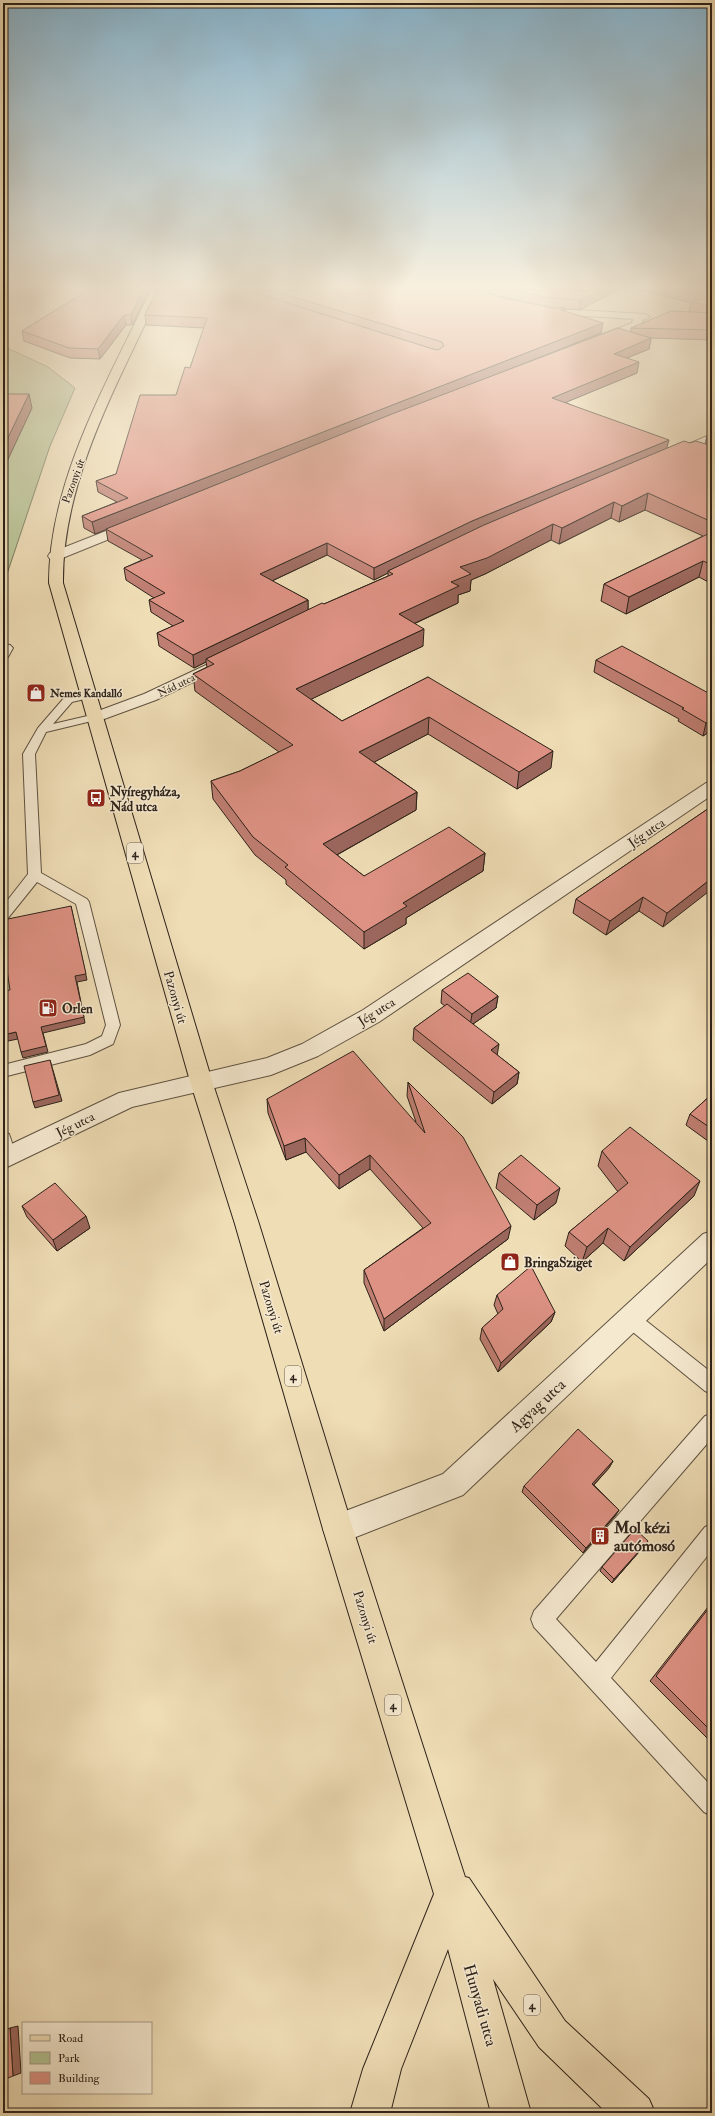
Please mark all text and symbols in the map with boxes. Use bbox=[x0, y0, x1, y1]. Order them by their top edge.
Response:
street label: Pazonyi út bbox=[59, 457, 89, 505]
street label: Nád utca bbox=[155, 671, 197, 700]
shop icon: Nemes Kandalló bbox=[25, 682, 47, 704]
place label: Nemes Kandalló bbox=[49, 687, 123, 700]
place label: Nyíregyháza, Nád utca bbox=[109, 784, 180, 815]
bus stop icon: Nyíregyháza, Nád utca bbox=[85, 787, 107, 809]
street label: Jég utca bbox=[624, 814, 669, 852]
road number: 4 bbox=[127, 843, 143, 863]
street label: Pazonyi út bbox=[159, 969, 190, 1026]
street label: Jég utca bbox=[354, 994, 399, 1030]
fuel station icon: Orlen bbox=[37, 997, 59, 1019]
place label: Orlen bbox=[62, 1001, 93, 1017]
street label: Jég utca bbox=[53, 1108, 98, 1142]
shop icon: BringaSziget bbox=[499, 1251, 521, 1273]
place label: BringaSziget bbox=[524, 1255, 593, 1272]
street label: Pazonyi út bbox=[254, 1279, 287, 1336]
road number: 4 bbox=[285, 1366, 301, 1386]
street label: Agyag utca bbox=[505, 1374, 570, 1437]
place label: Mol kézi autómosó bbox=[613, 1518, 675, 1556]
building icon: Mol kézi autómosó bbox=[589, 1525, 611, 1547]
street label: Pazonyi út bbox=[348, 1589, 381, 1646]
road number: 4 bbox=[385, 1695, 401, 1715]
street label: Hunyadi utca bbox=[459, 1962, 501, 2049]
road number: 4 bbox=[524, 1995, 540, 2015]
legend bbox=[22, 2022, 152, 2094]
text: Road bbox=[58, 2031, 83, 2046]
text: Park bbox=[58, 2051, 80, 2066]
text: Building bbox=[58, 2071, 101, 2086]

